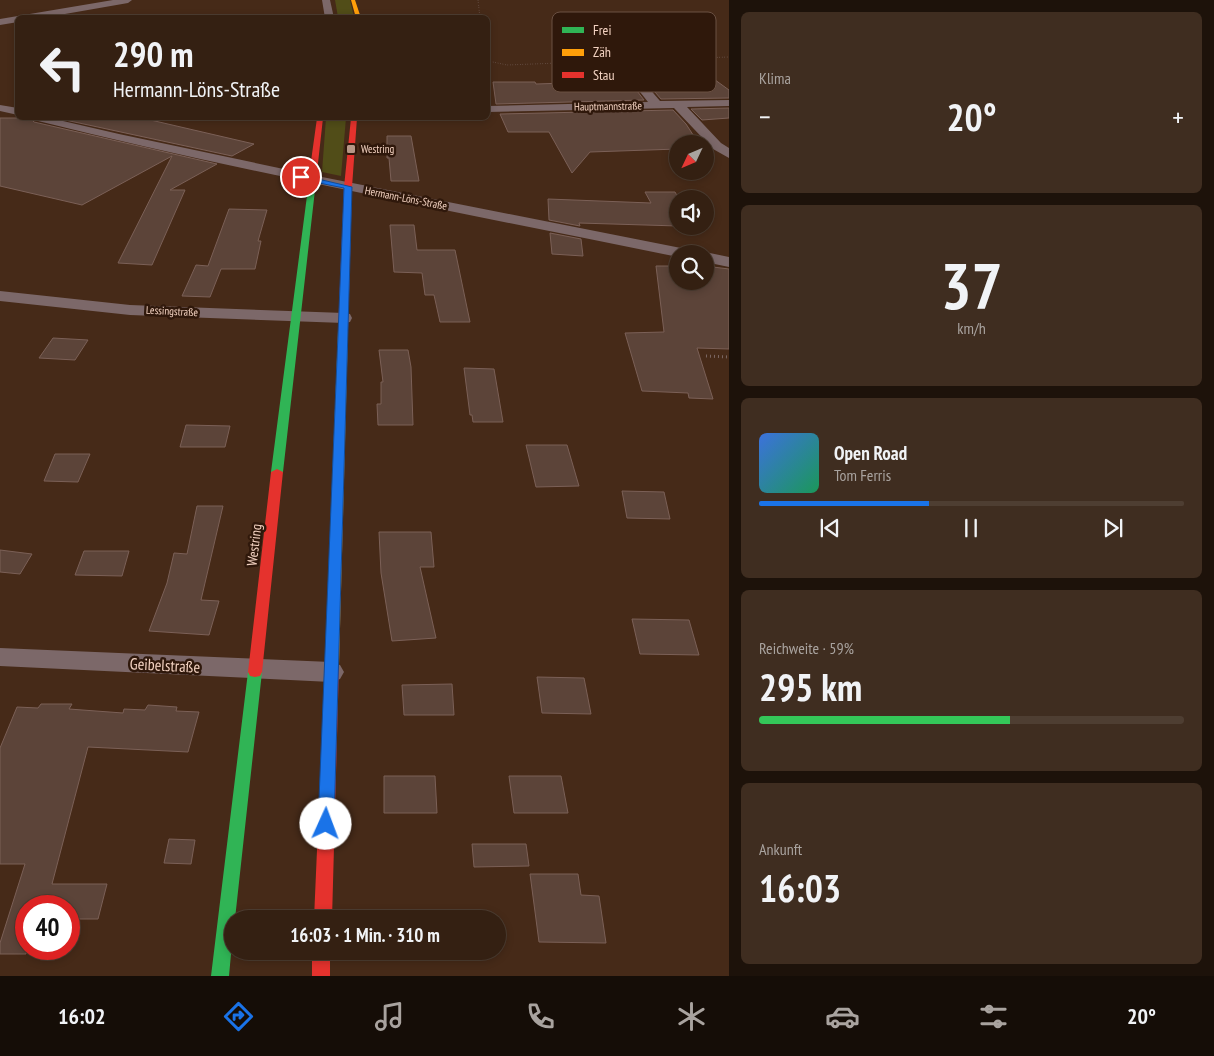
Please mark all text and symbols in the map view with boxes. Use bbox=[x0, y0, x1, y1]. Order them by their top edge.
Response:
legend bbox=[552, 12, 716, 92]
text: Frei bbox=[593, 21, 611, 39]
text: 290 m bbox=[113, 31, 194, 77]
icon: left bbox=[30, 35, 95, 100]
text: Zäh bbox=[593, 43, 611, 61]
text: Stau bbox=[593, 66, 615, 84]
text: Klima bbox=[759, 68, 791, 88]
text: Hermann-Löns-Straße bbox=[113, 75, 280, 103]
text: 20° bbox=[946, 92, 997, 141]
street label: Hauptmannstraße bbox=[574, 98, 643, 114]
text: − bbox=[759, 98, 771, 135]
text: + bbox=[1172, 98, 1184, 135]
north arrow bbox=[669, 135, 714, 180]
map controls bbox=[669, 135, 714, 290]
place label: Westring bbox=[361, 142, 395, 156]
marker: Westring bbox=[345, 143, 357, 155]
pin bbox=[280, 156, 322, 198]
icon: arrive bbox=[287, 163, 315, 191]
street label: Hermann-Löns-Straße bbox=[364, 183, 449, 213]
button: sound bbox=[669, 190, 714, 235]
text: 37 bbox=[940, 243, 1003, 327]
button: search bbox=[669, 245, 714, 290]
street label: Lessingstraße bbox=[146, 303, 199, 319]
text: km/h bbox=[957, 318, 986, 338]
text: Open Road bbox=[834, 441, 907, 465]
text: Tom Ferris bbox=[834, 465, 891, 485]
icon: previous bbox=[816, 514, 844, 542]
icon: pause bbox=[957, 514, 985, 542]
icon: next bbox=[1099, 514, 1127, 542]
street label: Westring bbox=[242, 523, 266, 567]
text: Reichweite · 59% bbox=[759, 638, 854, 658]
street label: Geibelstraße bbox=[129, 653, 201, 677]
text: 295 km bbox=[759, 662, 862, 711]
position arrow bbox=[299, 797, 351, 849]
text: Ankunft bbox=[759, 839, 802, 859]
text: 16:03 bbox=[759, 863, 841, 912]
speed limit sign: 40 bbox=[15, 895, 80, 960]
text: 16:03 · 1 Min. · 310 m bbox=[290, 923, 440, 947]
icon: directions bbox=[221, 999, 256, 1034]
icon: music bbox=[372, 999, 407, 1034]
icon: phone bbox=[523, 999, 558, 1034]
icon: climate bbox=[674, 999, 709, 1034]
icon: car bbox=[825, 999, 860, 1034]
icon: filters bbox=[976, 999, 1011, 1034]
text: 16:02 bbox=[58, 1002, 106, 1030]
text: 20° bbox=[1127, 1002, 1156, 1030]

